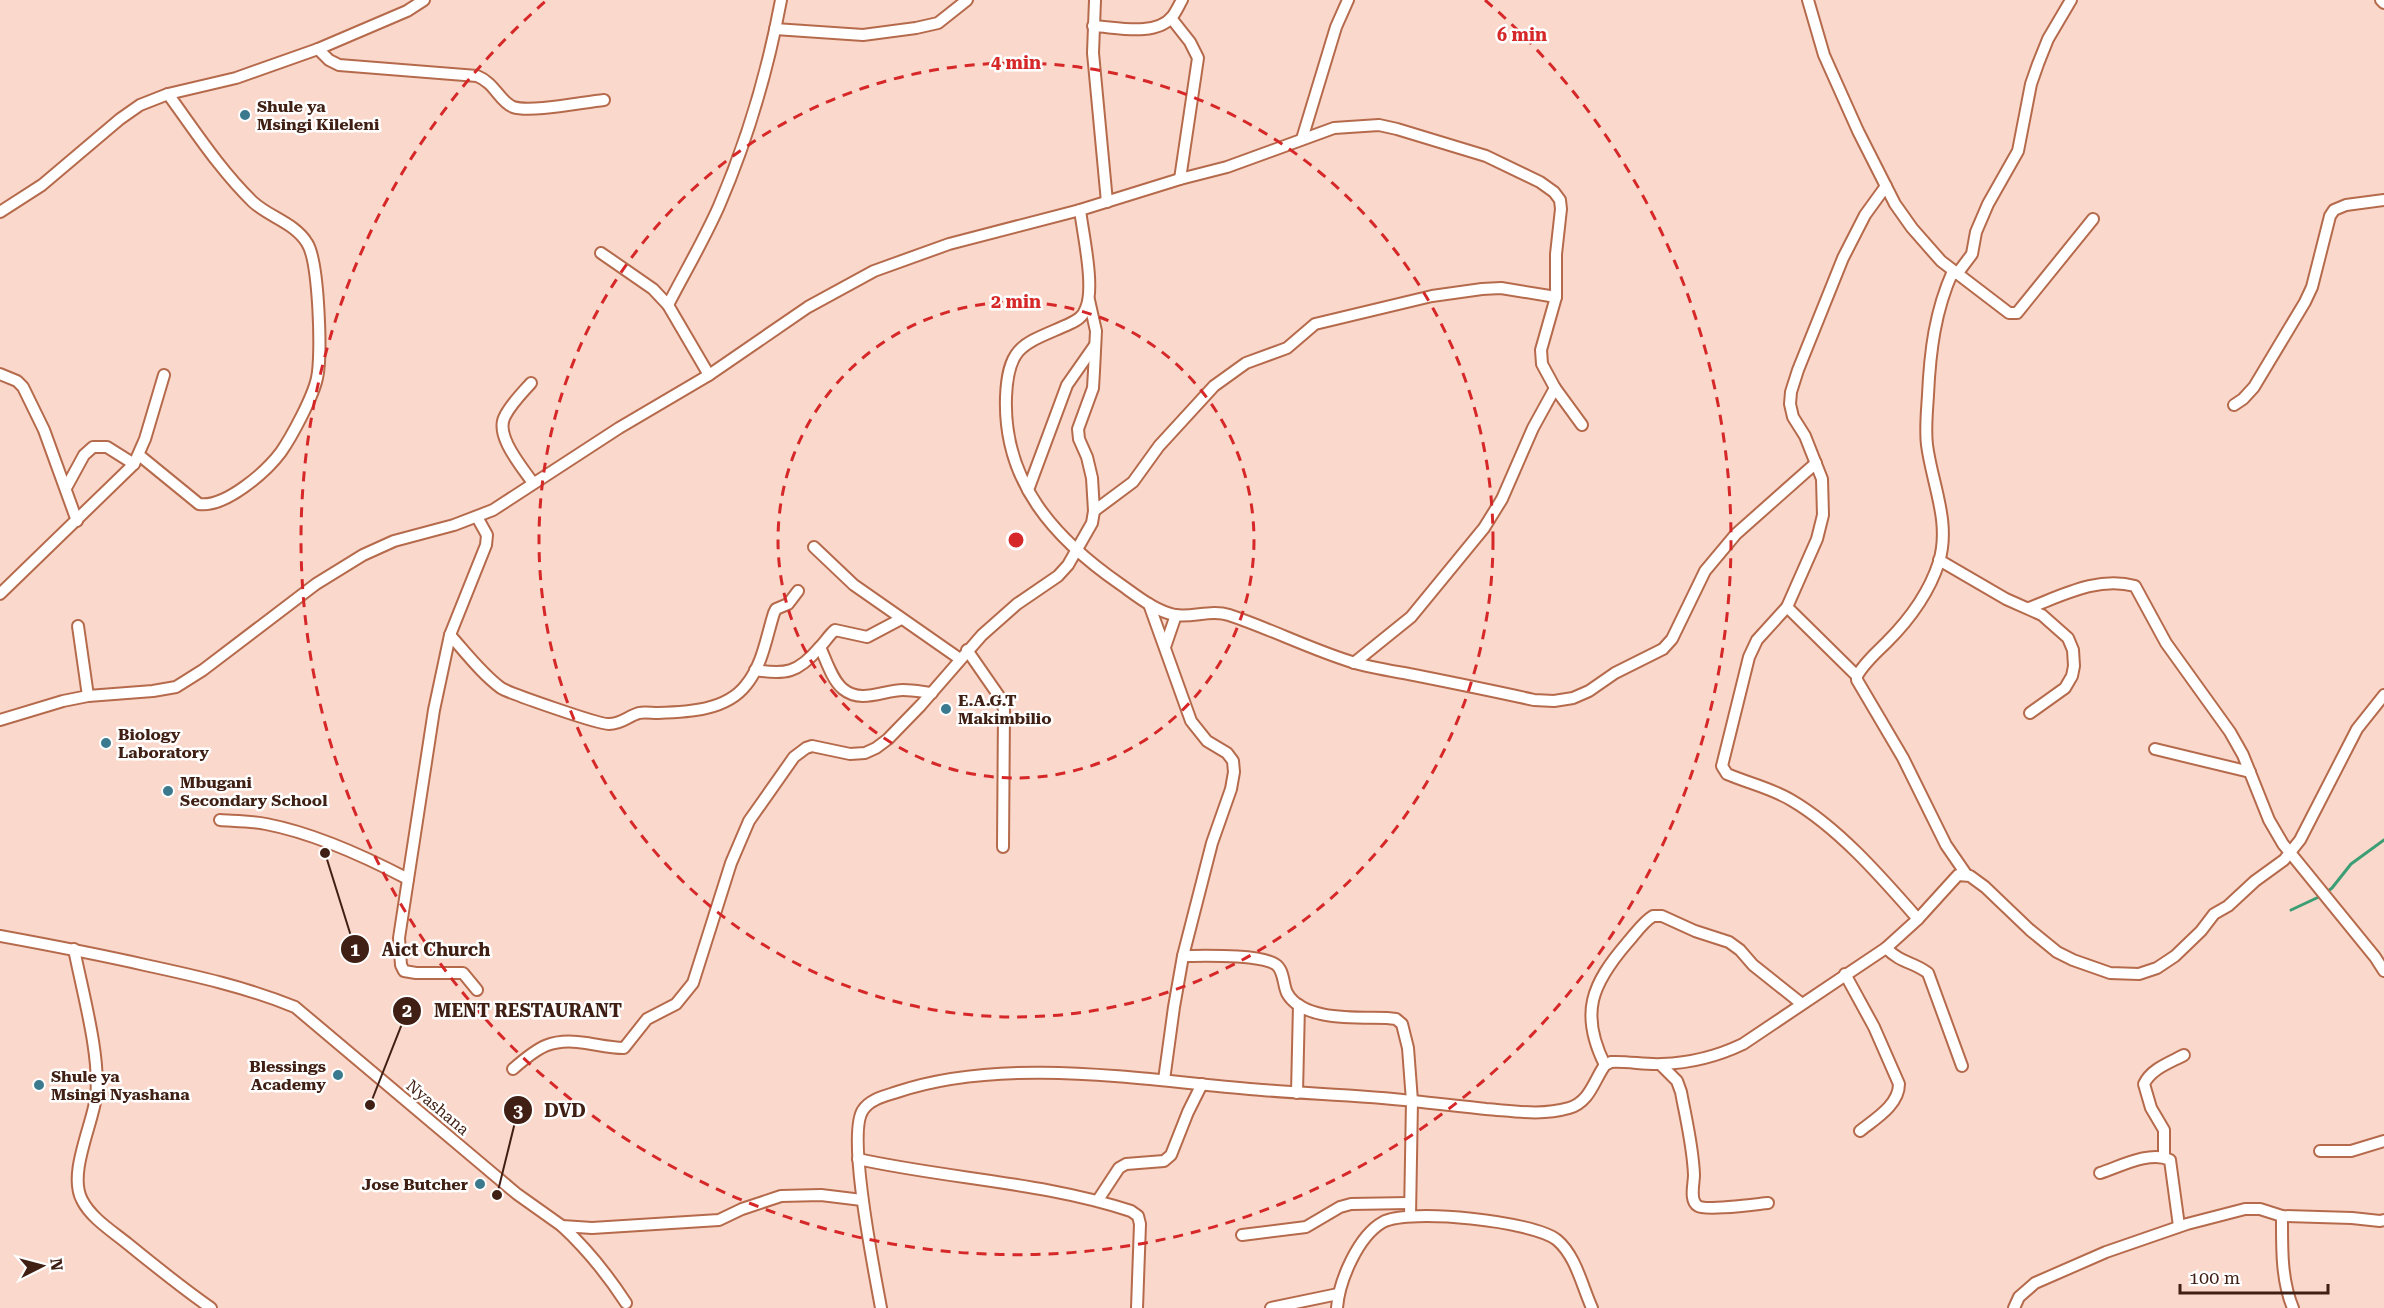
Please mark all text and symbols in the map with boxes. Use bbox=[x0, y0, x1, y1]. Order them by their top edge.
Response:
text: 6 min bbox=[1497, 24, 1547, 45]
text: 4 min bbox=[991, 52, 1041, 73]
place label: Shule ya Msingi Kileleni bbox=[257, 97, 380, 134]
marker: Shule ya Msingi Kileleni bbox=[238, 108, 252, 122]
text: 2 min bbox=[991, 291, 1041, 312]
centre of rings bbox=[1006, 530, 1026, 550]
place label: E.A.G.T Makimbilio bbox=[958, 691, 1052, 728]
marker: E.A.G.T Makimbilio bbox=[939, 702, 953, 716]
place label: Biology Laboratory bbox=[118, 725, 209, 762]
marker: Biology Laboratory bbox=[99, 736, 113, 750]
place label: Mbugani Secondary School bbox=[180, 773, 328, 810]
marker: Mbugani Secondary School bbox=[161, 784, 175, 798]
callout: Aict Church bbox=[340, 931, 502, 967]
text: 1 bbox=[350, 939, 360, 960]
text: Aict Church bbox=[382, 939, 490, 960]
callout: MENT RESTAURANT bbox=[392, 993, 634, 1029]
text: 2 bbox=[402, 1000, 412, 1021]
text: MENT RESTAURANT bbox=[434, 1000, 622, 1021]
place label: Blessings Academy bbox=[249, 1057, 326, 1094]
place label: Shule ya Msingi Nyashana bbox=[51, 1067, 190, 1104]
marker: Blessings Academy bbox=[331, 1068, 345, 1082]
street label: Nyashana bbox=[402, 1076, 473, 1139]
marker: Shule ya Msingi Nyashana bbox=[32, 1078, 46, 1092]
callout: DVD bbox=[503, 1092, 598, 1128]
text: 3 bbox=[513, 1100, 523, 1121]
text: DVD bbox=[544, 1100, 586, 1121]
place label: Jose Butcher bbox=[362, 1175, 468, 1194]
marker: Jose Butcher bbox=[473, 1177, 487, 1191]
north arrow bbox=[12, 1236, 72, 1296]
text: N bbox=[46, 1257, 67, 1272]
scale bar bbox=[2180, 1257, 2328, 1295]
text: 100 m bbox=[2189, 1267, 2240, 1288]

